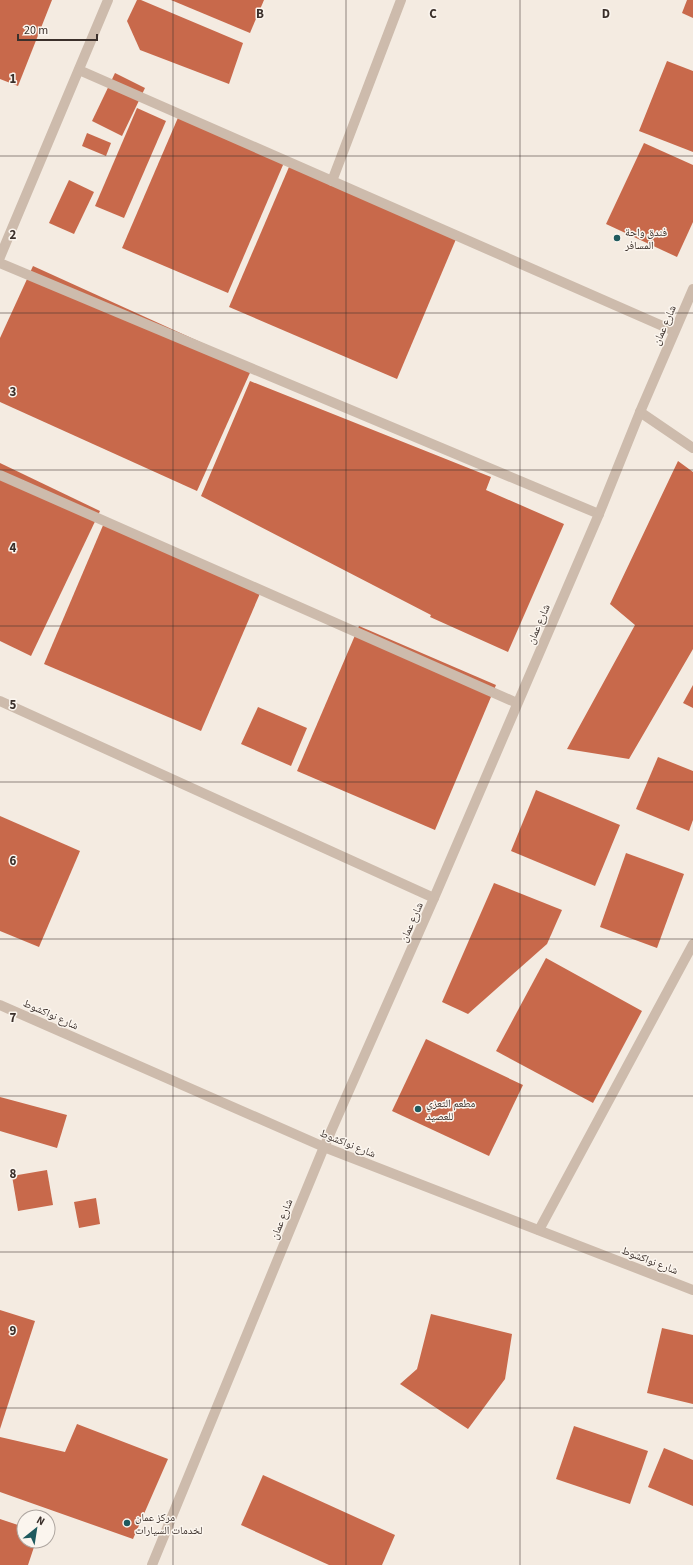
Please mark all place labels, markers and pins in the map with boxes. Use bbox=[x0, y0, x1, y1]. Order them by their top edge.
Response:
place label: فندق واحة المسافر bbox=[624, 225, 667, 253]
marker: فندق واحة المسافر bbox=[612, 233, 622, 243]
place label: مطعم التعزي للعصيد bbox=[426, 1096, 475, 1124]
marker: مطعم التعزي للعصيد bbox=[413, 1104, 423, 1114]
place label: مركز عمان لخدمات السيارات bbox=[135, 1510, 203, 1538]
marker: مركز عمان لخدمات السيارات bbox=[122, 1518, 132, 1528]

